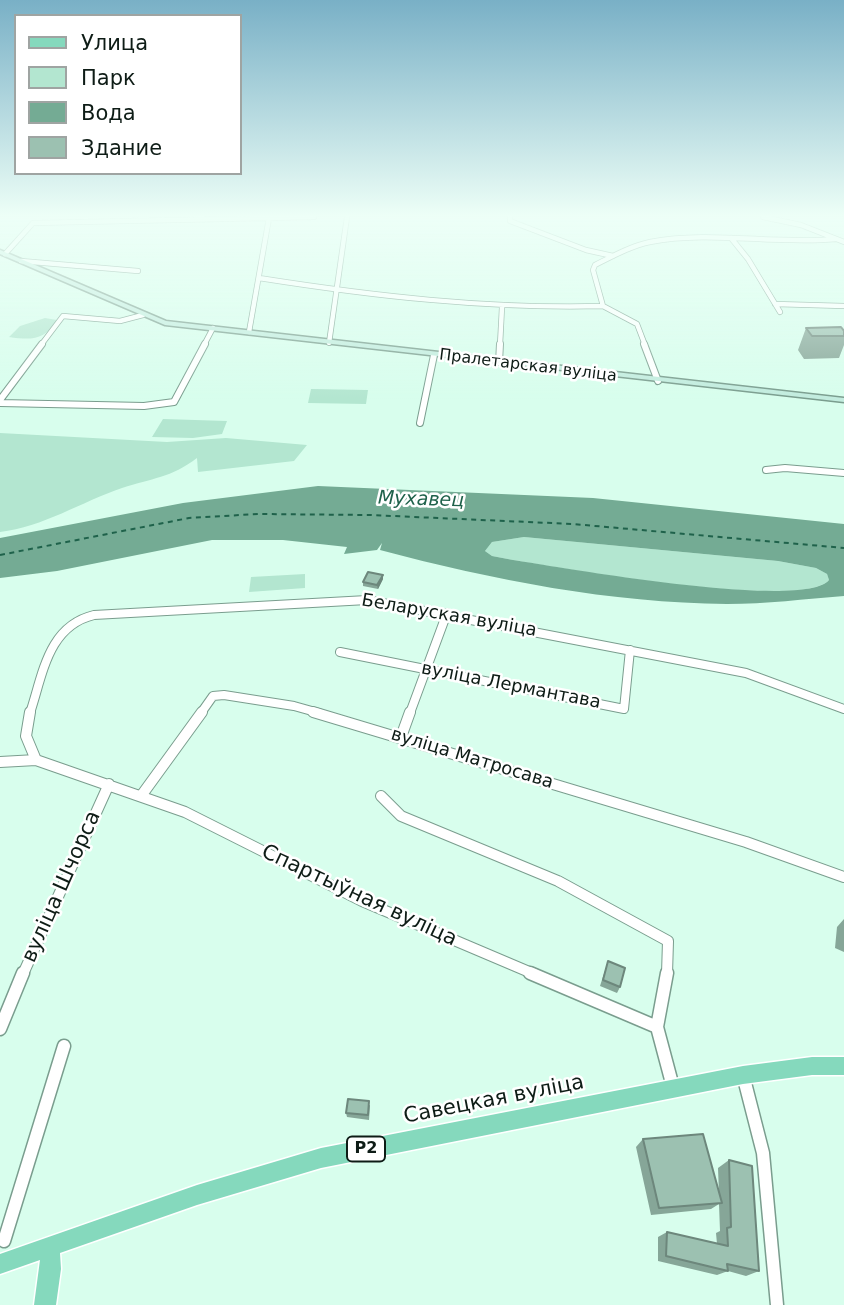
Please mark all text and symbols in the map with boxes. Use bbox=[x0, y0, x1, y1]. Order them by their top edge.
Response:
legend bbox=[14, 14, 242, 175]
text: Улица bbox=[81, 31, 148, 55]
text: Парк bbox=[81, 66, 136, 90]
text: Вода bbox=[81, 101, 136, 125]
text: Здание bbox=[81, 136, 162, 160]
street label: Пралетарская вуліца bbox=[438, 346, 618, 386]
water label: Мухавец bbox=[377, 487, 465, 513]
street label: Беларуская вуліца bbox=[360, 590, 538, 642]
street label: вуліца Лермантава bbox=[419, 658, 603, 714]
street label: вуліца Матросава bbox=[388, 724, 556, 794]
street label: вуліца Шчорса bbox=[17, 807, 107, 967]
street label: Спартыўная вуліца bbox=[257, 840, 461, 952]
street label: Савецкая вуліца bbox=[402, 1070, 586, 1130]
road number: Р2 bbox=[347, 1136, 385, 1162]

